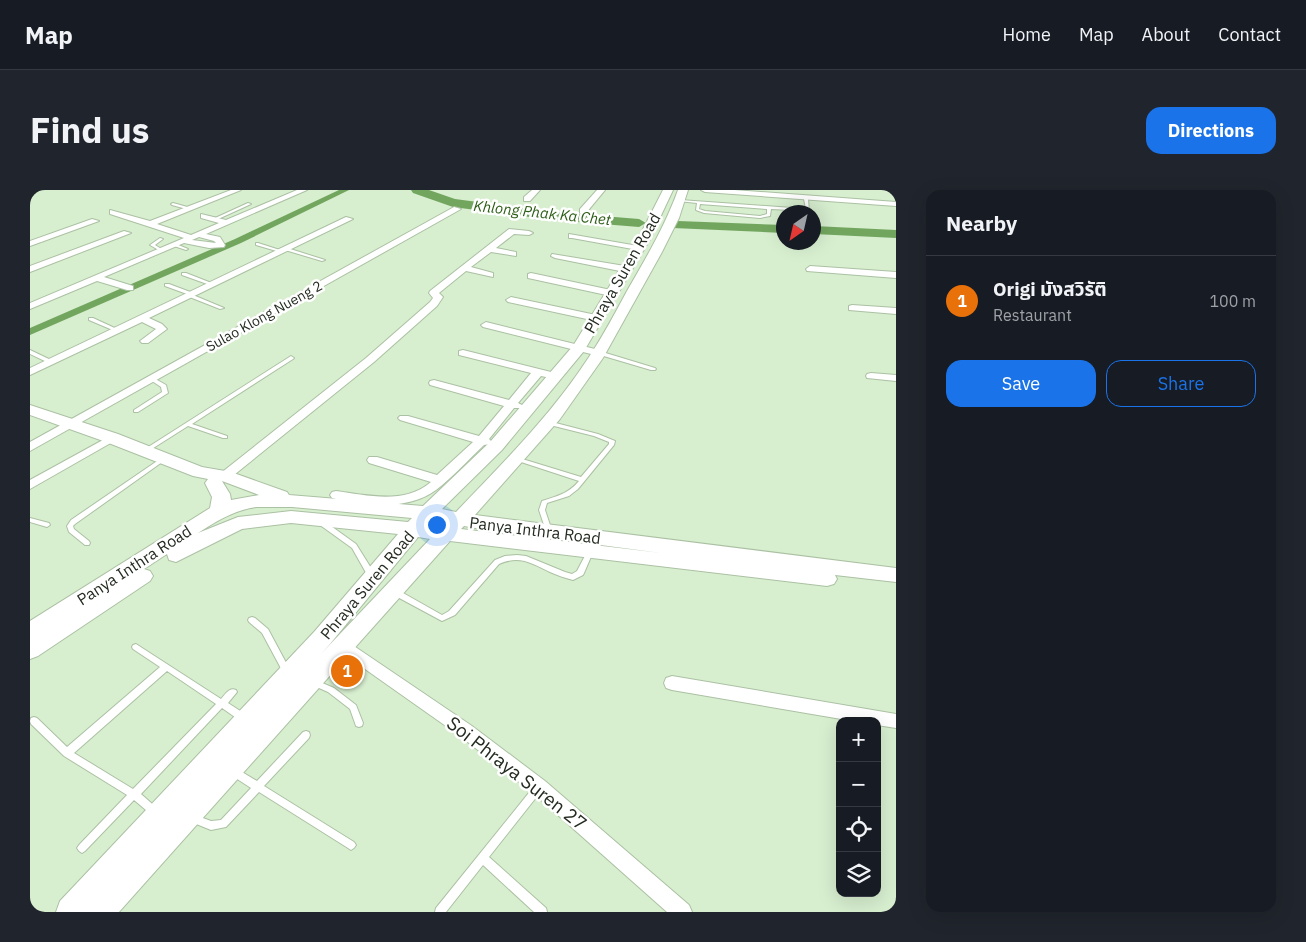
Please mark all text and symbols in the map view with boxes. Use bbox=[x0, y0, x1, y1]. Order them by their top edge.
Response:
text: Map bbox=[25, 19, 73, 51]
text: Home bbox=[1003, 23, 1051, 46]
text: Map bbox=[1079, 23, 1114, 46]
text: About bbox=[1142, 23, 1190, 46]
text: Contact bbox=[1218, 23, 1281, 46]
text: Find us bbox=[30, 107, 149, 153]
button: Directions bbox=[1146, 107, 1276, 154]
water label: Khlong Phak Ka Chet bbox=[473, 196, 613, 229]
north arrow bbox=[776, 205, 821, 250]
street label: Phraya Suren Road bbox=[579, 209, 665, 337]
text: Nearby bbox=[946, 209, 1017, 237]
street label: Sulao Klong Nueng 2 bbox=[203, 277, 325, 355]
text: Origi มังสวิรัติ bbox=[993, 277, 1107, 301]
text: 1 bbox=[957, 291, 967, 311]
text: 100 m bbox=[1209, 291, 1256, 311]
text: Restaurant bbox=[993, 305, 1072, 325]
button: Save bbox=[946, 360, 1096, 407]
button: Share bbox=[1106, 360, 1256, 407]
your location bbox=[424, 512, 450, 538]
street label: Panya Inthra Road bbox=[468, 512, 602, 548]
street label: Panya Inthra Road bbox=[73, 521, 195, 609]
street label: Phraya Suren Road bbox=[316, 527, 418, 643]
pin: 1 bbox=[331, 652, 363, 690]
street label: Soi Phraya Suren 27 bbox=[442, 711, 592, 835]
map controls bbox=[836, 717, 881, 897]
button: + bbox=[836, 717, 881, 762]
button: − bbox=[836, 762, 881, 807]
button: locate bbox=[836, 807, 881, 852]
button: layers bbox=[836, 852, 881, 897]

